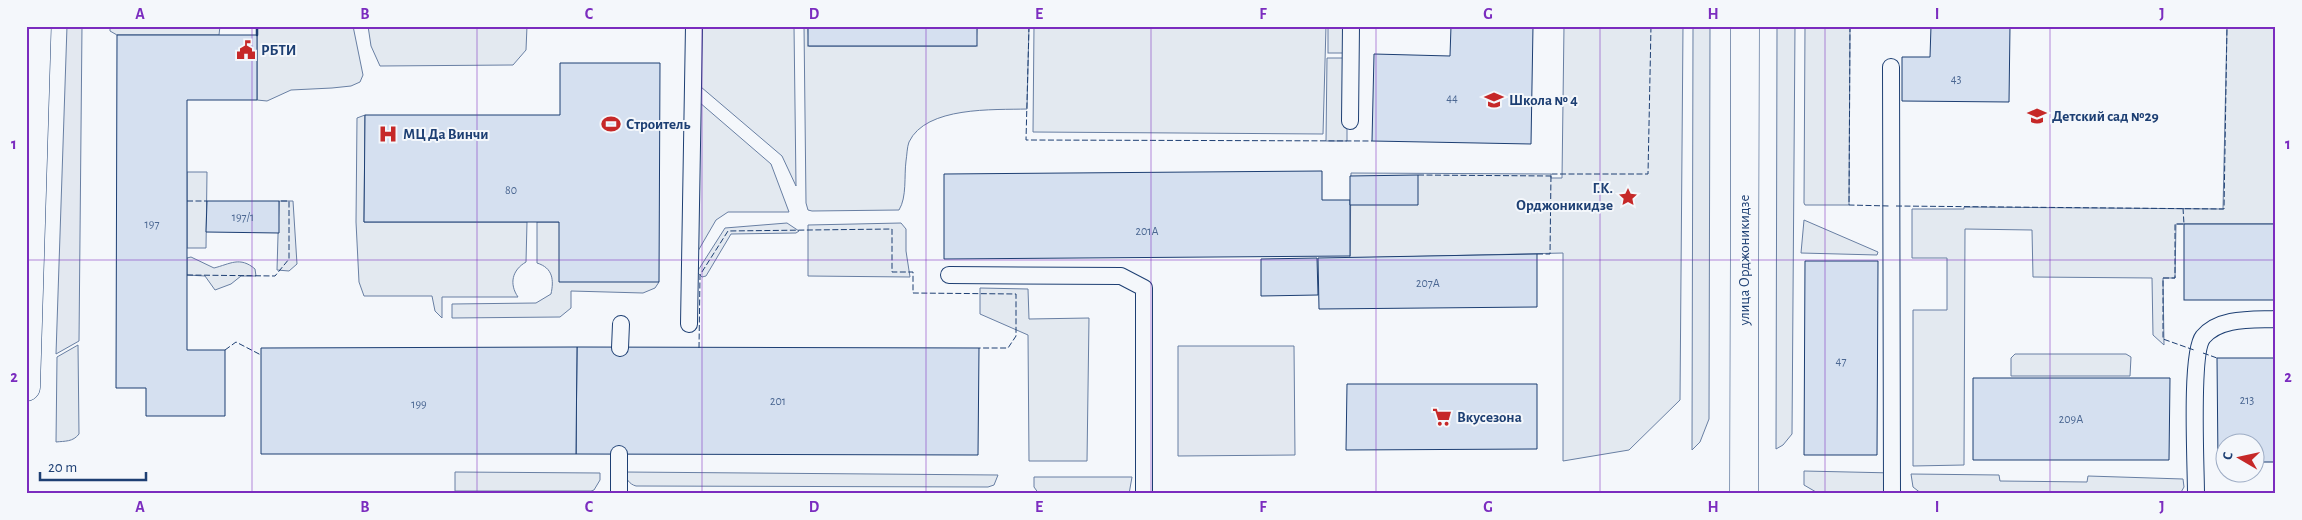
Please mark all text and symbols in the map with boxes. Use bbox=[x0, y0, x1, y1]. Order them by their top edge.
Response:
text: A bbox=[135, 6, 145, 22]
text: B bbox=[360, 6, 370, 22]
text: C bbox=[585, 6, 594, 22]
text: D bbox=[809, 6, 820, 22]
text: E bbox=[1035, 6, 1043, 22]
text: F bbox=[1259, 6, 1267, 22]
text: G bbox=[1483, 6, 1493, 22]
text: H bbox=[1707, 6, 1719, 22]
text: I bbox=[1935, 6, 1939, 22]
text: J bbox=[2159, 6, 2165, 22]
public building icon: РБТИ bbox=[235, 39, 257, 61]
place label: РБТИ bbox=[261, 43, 297, 58]
house number: 43 bbox=[1951, 73, 1961, 85]
school or university icon: Школа № 4 bbox=[1483, 89, 1505, 111]
house number: 44 bbox=[1446, 92, 1458, 104]
place label: Школа № 4 bbox=[1509, 93, 1578, 108]
school or university icon: Детский сад №29 bbox=[2026, 105, 2048, 127]
place label: Детский сад №29 bbox=[2052, 109, 2159, 124]
sports icon: Строитель bbox=[600, 113, 622, 135]
place label: Строитель bbox=[626, 117, 690, 132]
hospital icon: МЦ Да Винчи bbox=[377, 123, 399, 145]
place label: МЦ Да Винчи bbox=[403, 127, 489, 142]
text: 1 bbox=[11, 136, 17, 152]
text: 1 bbox=[2285, 136, 2291, 152]
place label: Г.К. Орджоникидзе bbox=[1516, 181, 1613, 213]
house number: 80 bbox=[505, 184, 517, 196]
place icon: Г.К. Орджоникидзе bbox=[1617, 186, 1639, 208]
street label: улица Орджоникидзе bbox=[1737, 194, 1752, 326]
house number: 197/1 bbox=[232, 211, 254, 223]
house number: 197 bbox=[145, 218, 159, 230]
house number: 201А bbox=[1136, 225, 1158, 237]
house number: 207А bbox=[1416, 277, 1440, 289]
house number: 47 bbox=[1836, 355, 1846, 367]
text: 2 bbox=[10, 369, 18, 385]
text: 2 bbox=[2284, 369, 2292, 385]
house number: 213 bbox=[2240, 394, 2254, 406]
house number: 201 bbox=[770, 395, 786, 407]
house number: 199 bbox=[411, 398, 427, 410]
supermarket icon: Вкусезона bbox=[1431, 406, 1453, 428]
place label: Вкусезона bbox=[1457, 410, 1522, 425]
house number: 209А bbox=[2059, 413, 2083, 425]
north arrow bbox=[2214, 432, 2264, 482]
scale bar bbox=[40, 450, 146, 482]
text: С bbox=[2221, 451, 2236, 461]
text: 20 m bbox=[48, 460, 77, 475]
text: A bbox=[135, 499, 145, 515]
text: B bbox=[360, 499, 370, 515]
text: C bbox=[585, 499, 594, 515]
text: D bbox=[809, 499, 820, 515]
text: E bbox=[1035, 499, 1043, 515]
text: F bbox=[1259, 499, 1267, 515]
text: G bbox=[1483, 499, 1493, 515]
text: H bbox=[1707, 499, 1719, 515]
text: I bbox=[1935, 499, 1939, 515]
text: J bbox=[2159, 499, 2165, 515]

